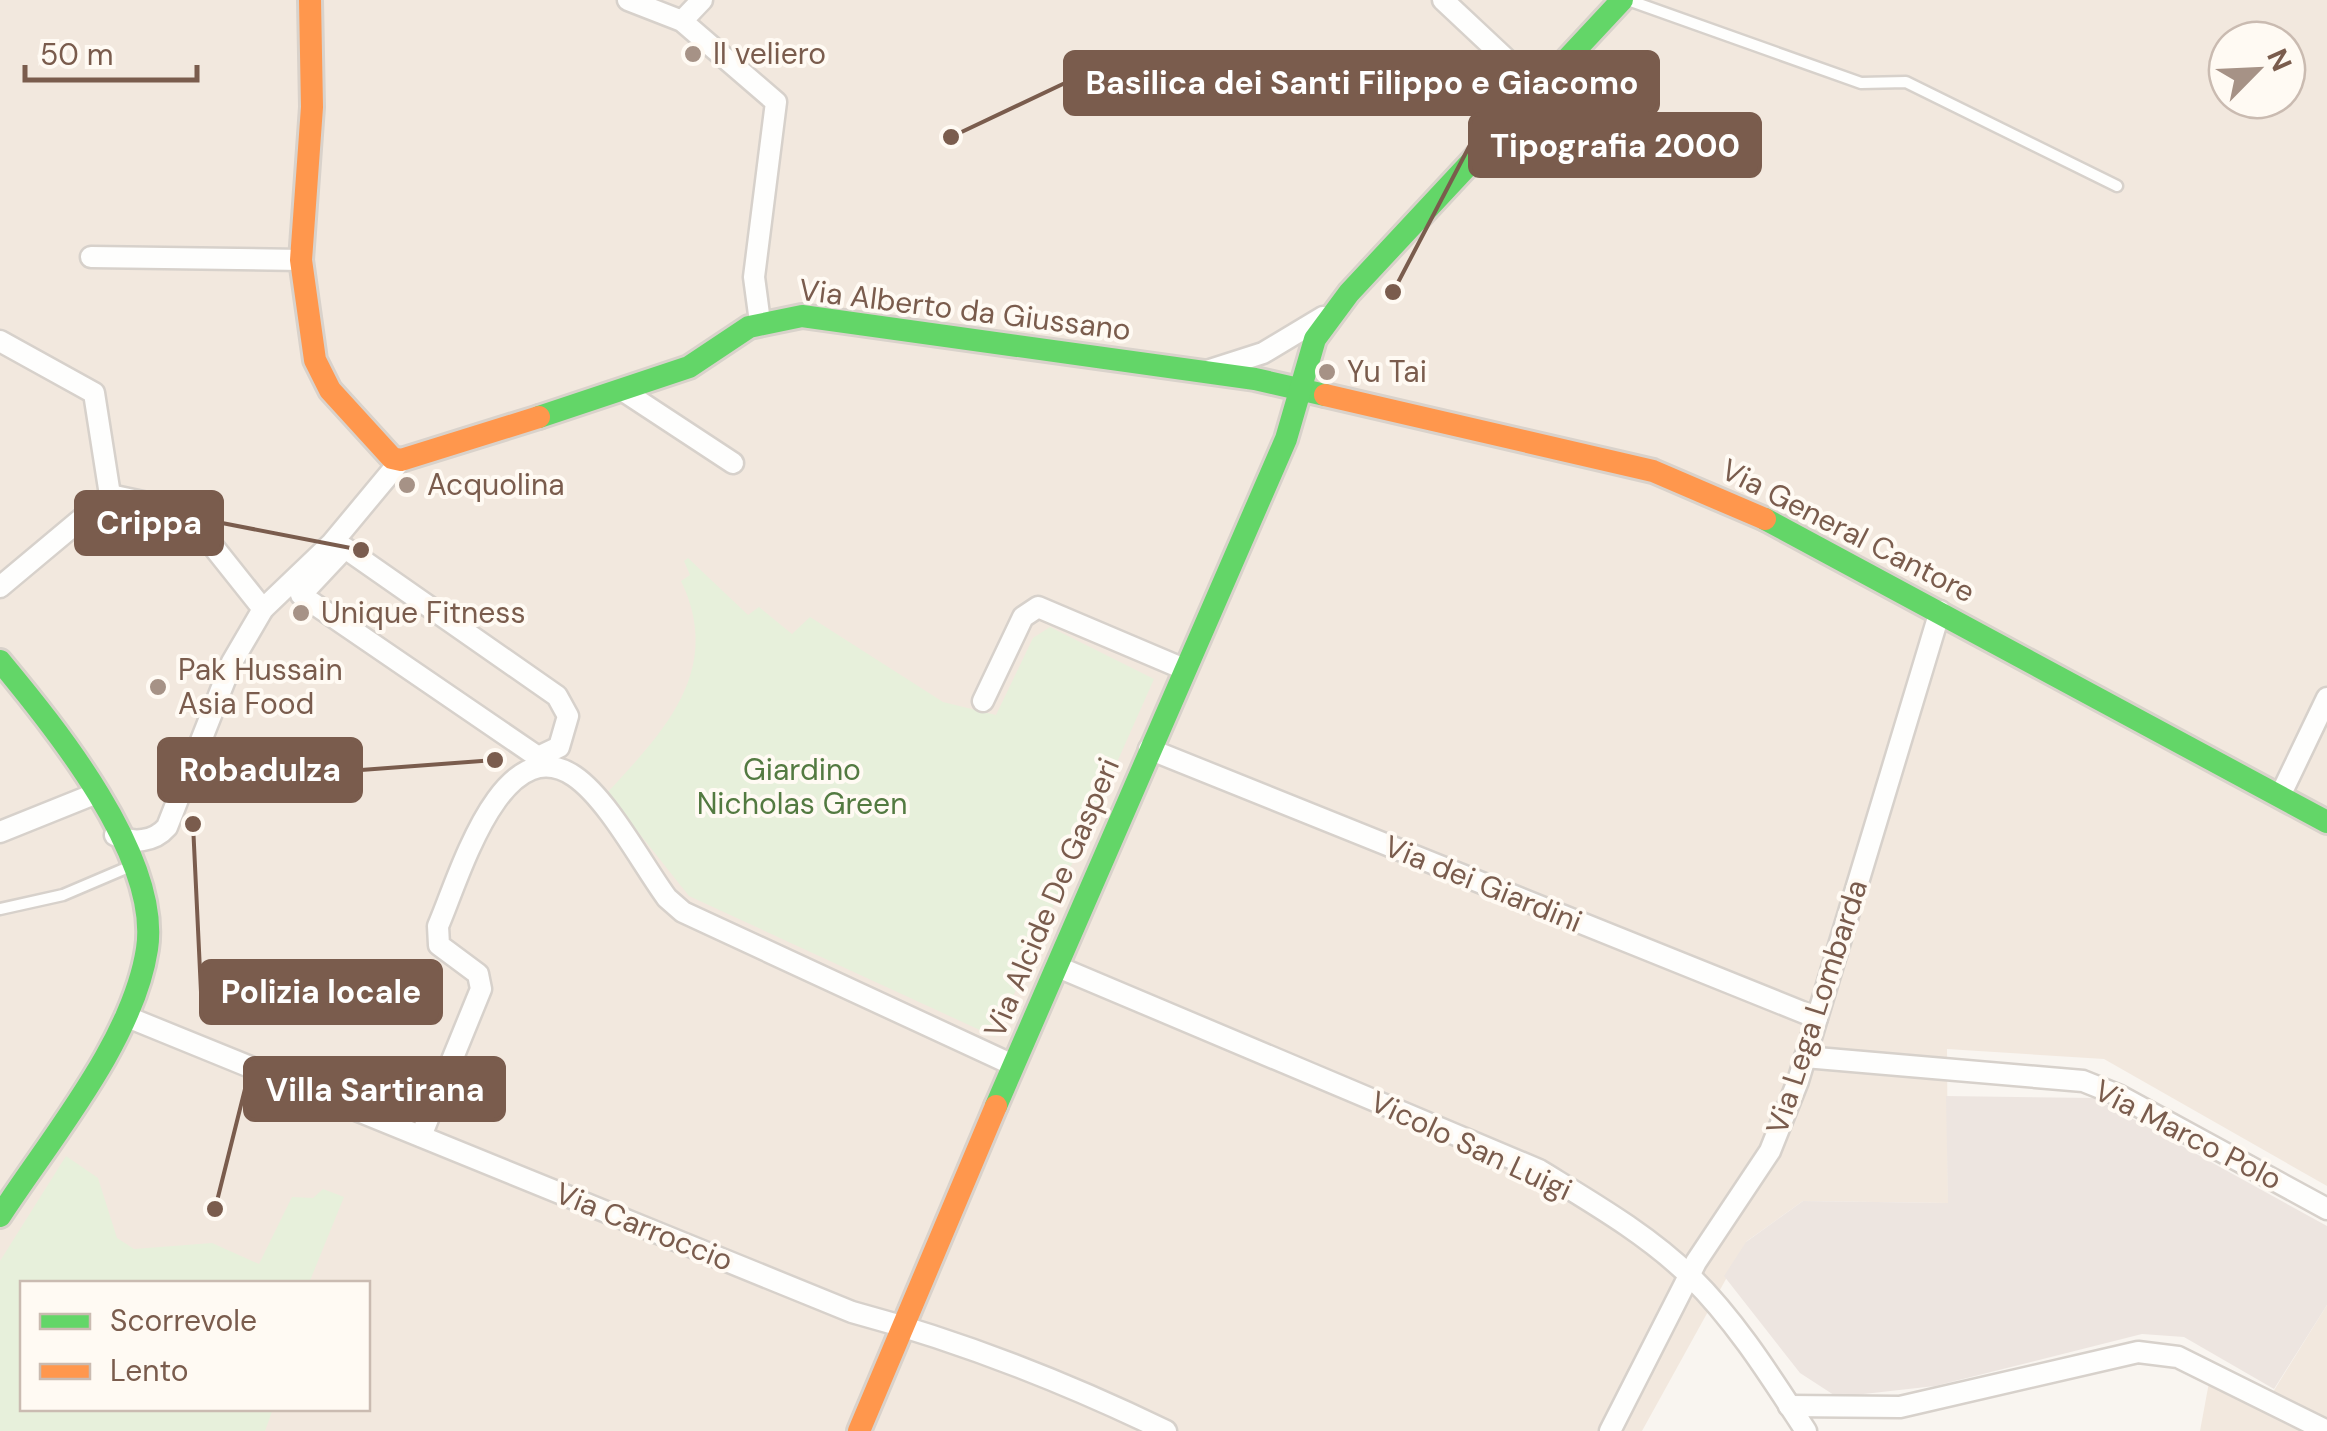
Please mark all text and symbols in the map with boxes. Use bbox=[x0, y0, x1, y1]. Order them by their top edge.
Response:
scale bar bbox=[25, 20, 198, 82]
north arrow bbox=[2207, 20, 2307, 120]
place label: Il veliero bbox=[713, 34, 826, 73]
text: 50 m bbox=[40, 35, 114, 74]
marker: Il veliero bbox=[682, 43, 704, 65]
text: N bbox=[2258, 43, 2300, 77]
callout: Basilica dei Santi Filippo e Giacomo bbox=[1065, 52, 1658, 114]
text: Basilica dei Santi Filippo e Giacomo bbox=[1085, 62, 1639, 104]
callout: Tipografia 2000 bbox=[1470, 114, 1760, 176]
text: Tipografia 2000 bbox=[1490, 125, 1740, 167]
street label: Via Alberto da Giussano bbox=[797, 270, 1133, 349]
place label: Yu Tai bbox=[1347, 352, 1427, 391]
marker: Yu Tai bbox=[1316, 361, 1338, 383]
street label: Via General Cantore bbox=[1715, 450, 1982, 611]
place label: Acquolina bbox=[427, 465, 565, 504]
marker: Acquolina bbox=[396, 474, 418, 496]
callout: Crippa bbox=[76, 492, 222, 554]
text: Crippa bbox=[96, 502, 202, 544]
place label: Unique Fitness bbox=[321, 593, 525, 632]
marker: Unique Fitness bbox=[290, 602, 312, 624]
place label: Pak Hussain Asia Food bbox=[178, 650, 343, 723]
marker: Pak Hussain Asia Food bbox=[147, 676, 169, 698]
callout: Robadulza bbox=[159, 739, 361, 801]
text: Robadulza bbox=[179, 749, 341, 791]
park label: Giardino Nicholas Green bbox=[697, 750, 907, 823]
street label: Via Alcide De Gasperi bbox=[975, 752, 1128, 1044]
street label: Via dei Giardini bbox=[1379, 826, 1588, 941]
street label: Via Lega Lombarda bbox=[1757, 875, 1876, 1139]
callout: Polizia locale bbox=[201, 961, 441, 1023]
text: Polizia locale bbox=[221, 971, 421, 1013]
callout: Villa Sartirana bbox=[245, 1058, 504, 1120]
text: Villa Sartirana bbox=[266, 1069, 484, 1111]
street label: Via Marco Polo bbox=[2088, 1071, 2289, 1199]
street label: Vicolo San Luigi bbox=[1364, 1082, 1578, 1209]
street label: Via Carroccio bbox=[550, 1173, 739, 1280]
legend bbox=[20, 1281, 370, 1411]
text: Scorrevole bbox=[110, 1301, 257, 1340]
text: Lento bbox=[110, 1351, 189, 1390]

